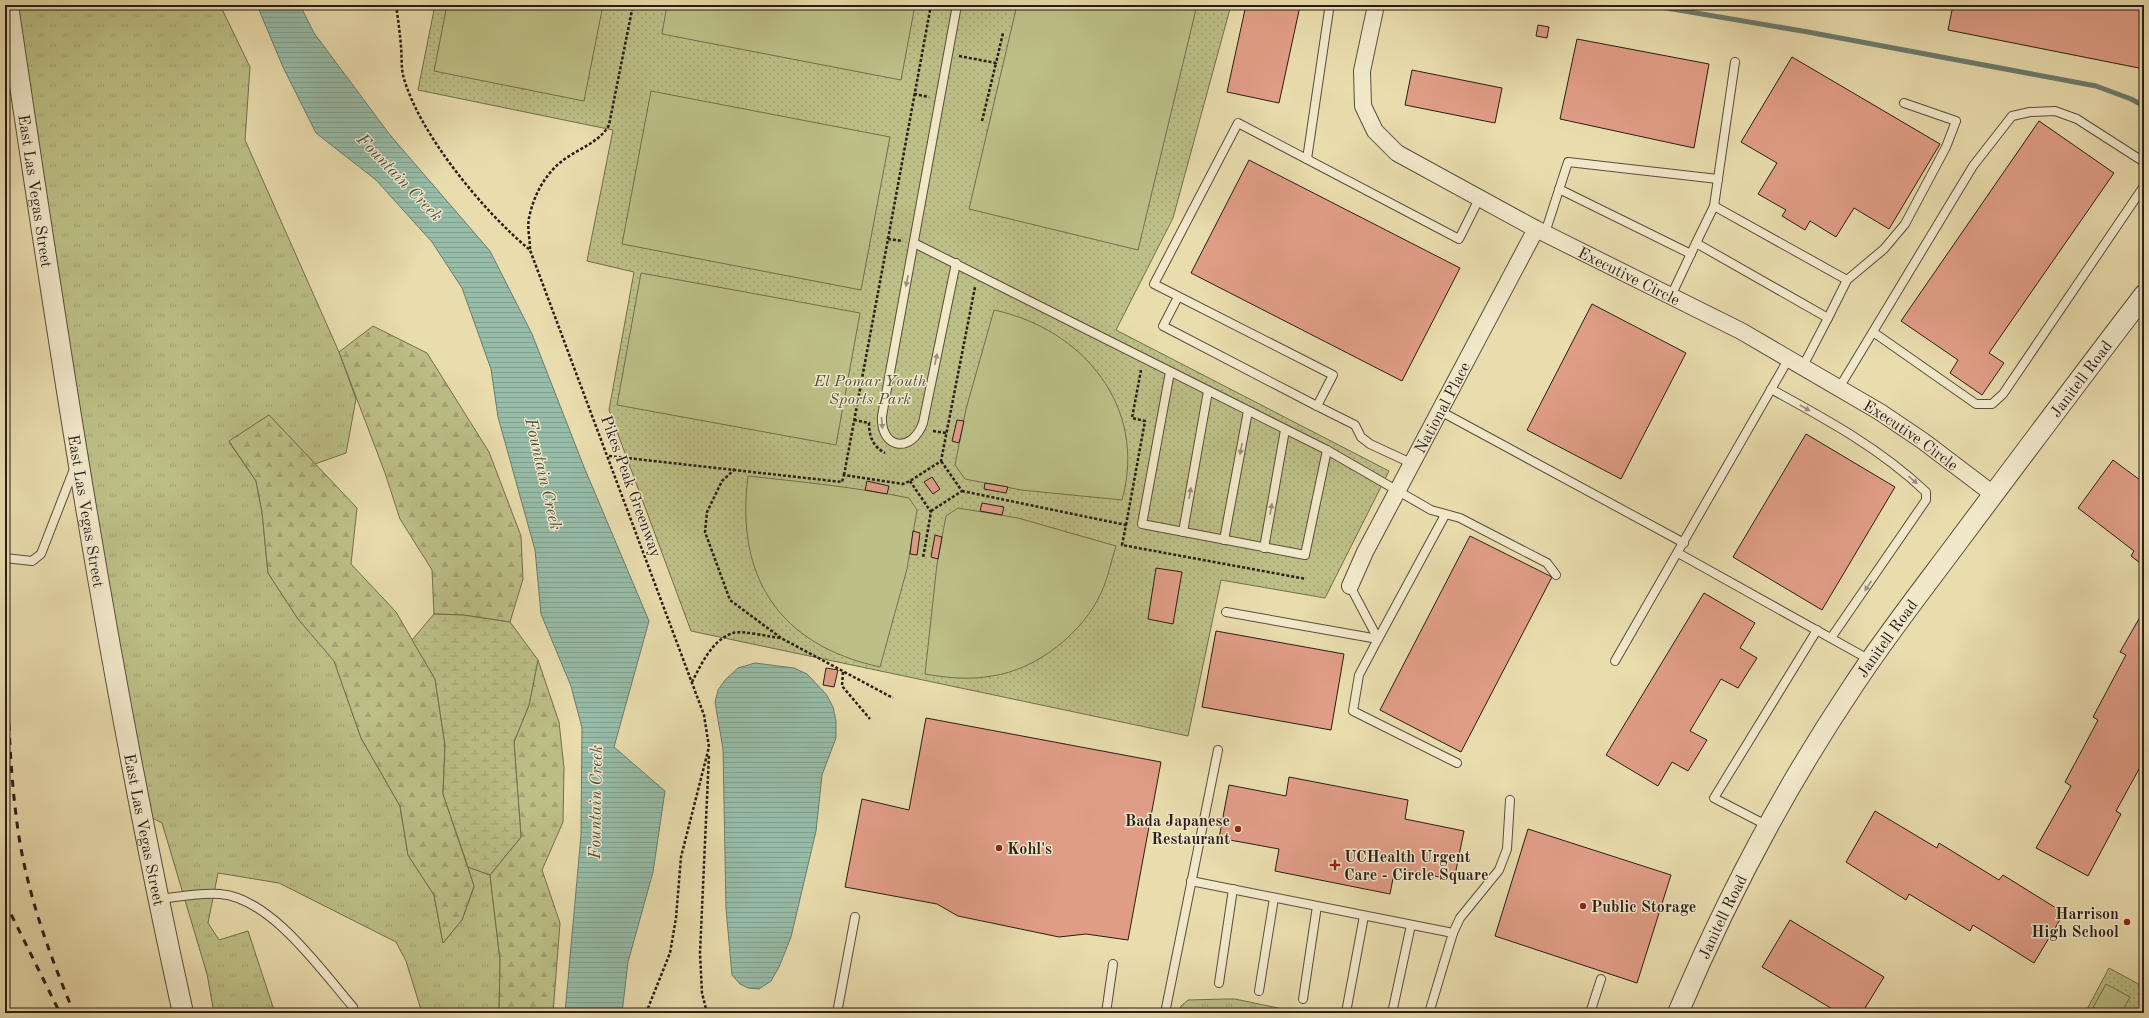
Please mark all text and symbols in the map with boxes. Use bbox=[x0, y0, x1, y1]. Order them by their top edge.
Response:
street label: East Las Vegas Street bbox=[14, 114, 53, 269]
water label: Fountain Creek bbox=[352, 130, 445, 225]
street label: Executive Circle bbox=[1575, 245, 1682, 309]
one-way arrow bbox=[903, 275, 909, 287]
street label: Janitell Road bbox=[2048, 338, 2116, 421]
one-way arrow bbox=[934, 353, 940, 365]
street label: National Place bbox=[1413, 360, 1474, 456]
park label: El Pomar Youth Sports Park bbox=[813, 374, 926, 408]
street label: Executive Circle bbox=[1860, 398, 1960, 475]
one-way arrow bbox=[1799, 404, 1811, 411]
street label: Pikes Peak Greenway bbox=[597, 414, 663, 560]
water label: Fountain Creek bbox=[521, 416, 564, 532]
one-way arrow bbox=[879, 416, 886, 429]
street label: East Las Vegas Street bbox=[64, 434, 106, 589]
one-way arrow bbox=[1237, 443, 1243, 455]
one-way arrow bbox=[1908, 475, 1918, 484]
one-way arrow bbox=[1187, 487, 1193, 500]
one-way arrow bbox=[1268, 503, 1274, 515]
one-way arrow bbox=[1864, 581, 1872, 591]
street label: Janitell Road bbox=[1855, 597, 1921, 681]
water label: Fountain Creek bbox=[587, 745, 606, 860]
street label: East Las Vegas Street bbox=[120, 753, 166, 908]
place label: Bada Japanese Restaurant bbox=[1125, 814, 1230, 848]
marker: Bada Japanese Restaurant bbox=[1233, 824, 1243, 834]
place label: Kohl's bbox=[1007, 842, 1052, 858]
marker: Kohl's bbox=[994, 843, 1004, 853]
place label: UCHealth Urgent Care - Circle Square bbox=[1344, 850, 1488, 884]
marker: UCHealth Urgent Care - Circle Square bbox=[1329, 859, 1341, 871]
street label: Janitell Road bbox=[1697, 873, 1751, 962]
place label: Public Storage bbox=[1591, 900, 1696, 916]
marker: Public Storage bbox=[1578, 901, 1588, 911]
place label: Harrison High School bbox=[2031, 907, 2119, 941]
marker: Harrison High School bbox=[2122, 917, 2132, 927]

